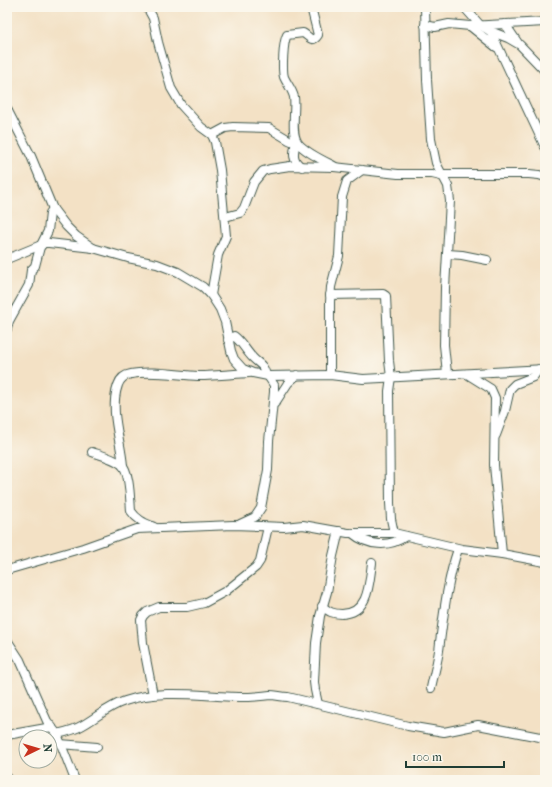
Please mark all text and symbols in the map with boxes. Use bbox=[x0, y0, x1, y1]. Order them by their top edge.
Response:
north arrow bbox=[18, 729, 58, 769]
text: N bbox=[41, 743, 54, 754]
scale bar bbox=[406, 743, 504, 769]
text: 100 m bbox=[412, 750, 442, 764]

